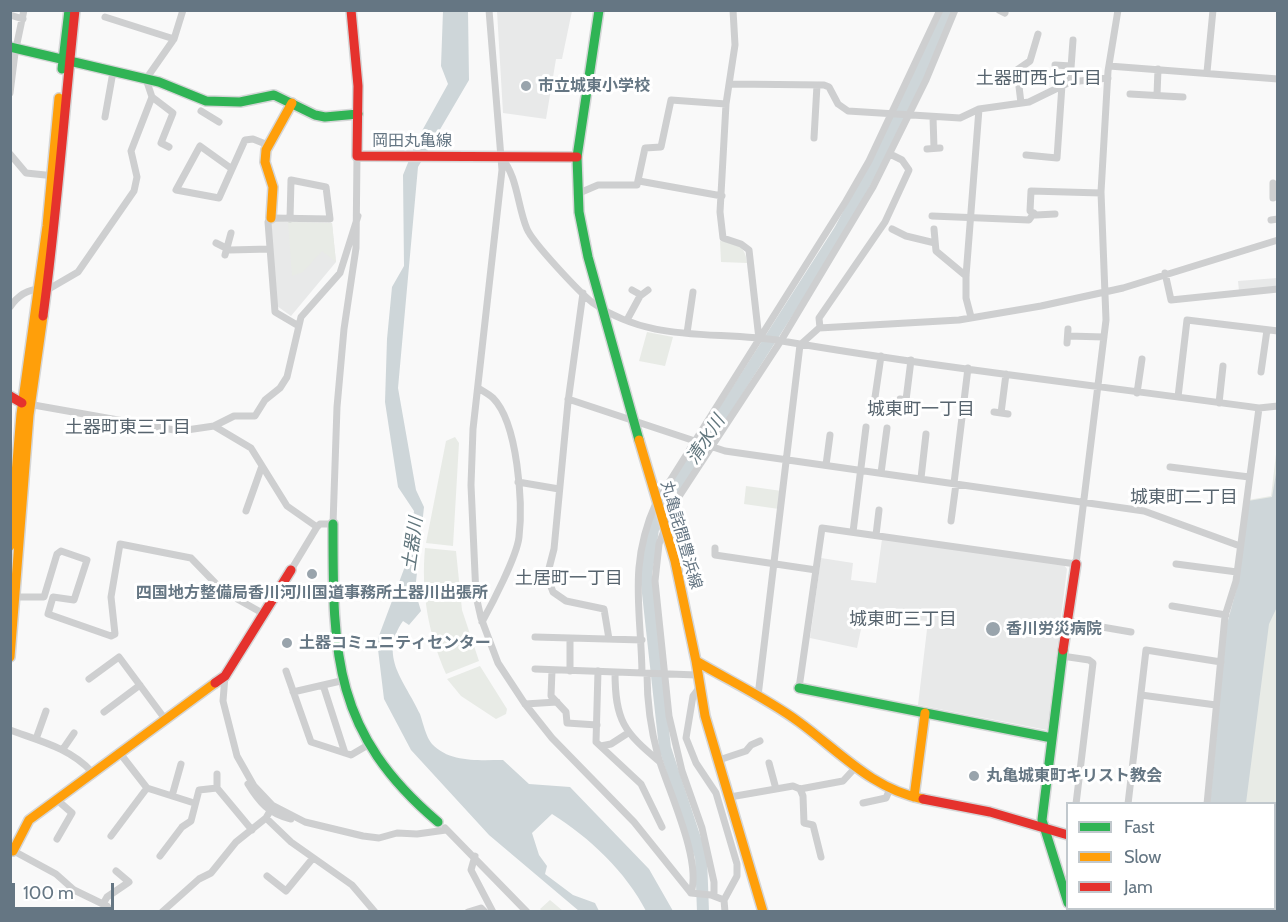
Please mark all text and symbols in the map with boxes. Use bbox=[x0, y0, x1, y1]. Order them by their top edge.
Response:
district label: 土器町西七丁目 bbox=[976, 68, 1102, 90]
place label: 市立城東小学校 bbox=[538, 76, 650, 96]
marker: 市立城東小学校 bbox=[519, 79, 533, 93]
street label: 岡田丸亀線 bbox=[372, 131, 452, 151]
district label: 城東町一丁目 bbox=[867, 399, 975, 421]
water label: 清水川 bbox=[682, 411, 730, 469]
district label: 土器町東三丁目 bbox=[65, 417, 191, 439]
street label: 丸亀詫間豊浜線 bbox=[656, 479, 706, 591]
district label: 城東町二丁目 bbox=[1130, 487, 1238, 509]
water label: 土器川 bbox=[399, 516, 427, 572]
marker: 四国地方整備局香川河川国道事務所土器川出張所 bbox=[305, 567, 319, 581]
district label: 土居町一丁目 bbox=[515, 568, 623, 590]
place label: 四国地方整備局香川河川国道事務所土器川出張所 bbox=[136, 583, 488, 603]
district label: 城東町三丁目 bbox=[849, 609, 957, 631]
place label: 香川労災病院 bbox=[1006, 619, 1102, 639]
marker: 香川労災病院 bbox=[984, 620, 1002, 638]
place label: 土器コミュニティセンター bbox=[299, 633, 491, 653]
marker: 土器コミュニティセンター bbox=[280, 636, 294, 650]
place label: 丸亀城東町キリスト教会 bbox=[986, 766, 1162, 786]
marker: 丸亀城東町キリスト教会 bbox=[967, 769, 981, 783]
legend bbox=[1066, 802, 1276, 910]
text: Fast bbox=[1124, 816, 1155, 838]
text: Slow bbox=[1124, 846, 1161, 868]
scale bar bbox=[15, 871, 117, 909]
text: Jam bbox=[1124, 876, 1153, 898]
text: 100 m bbox=[23, 882, 74, 904]

